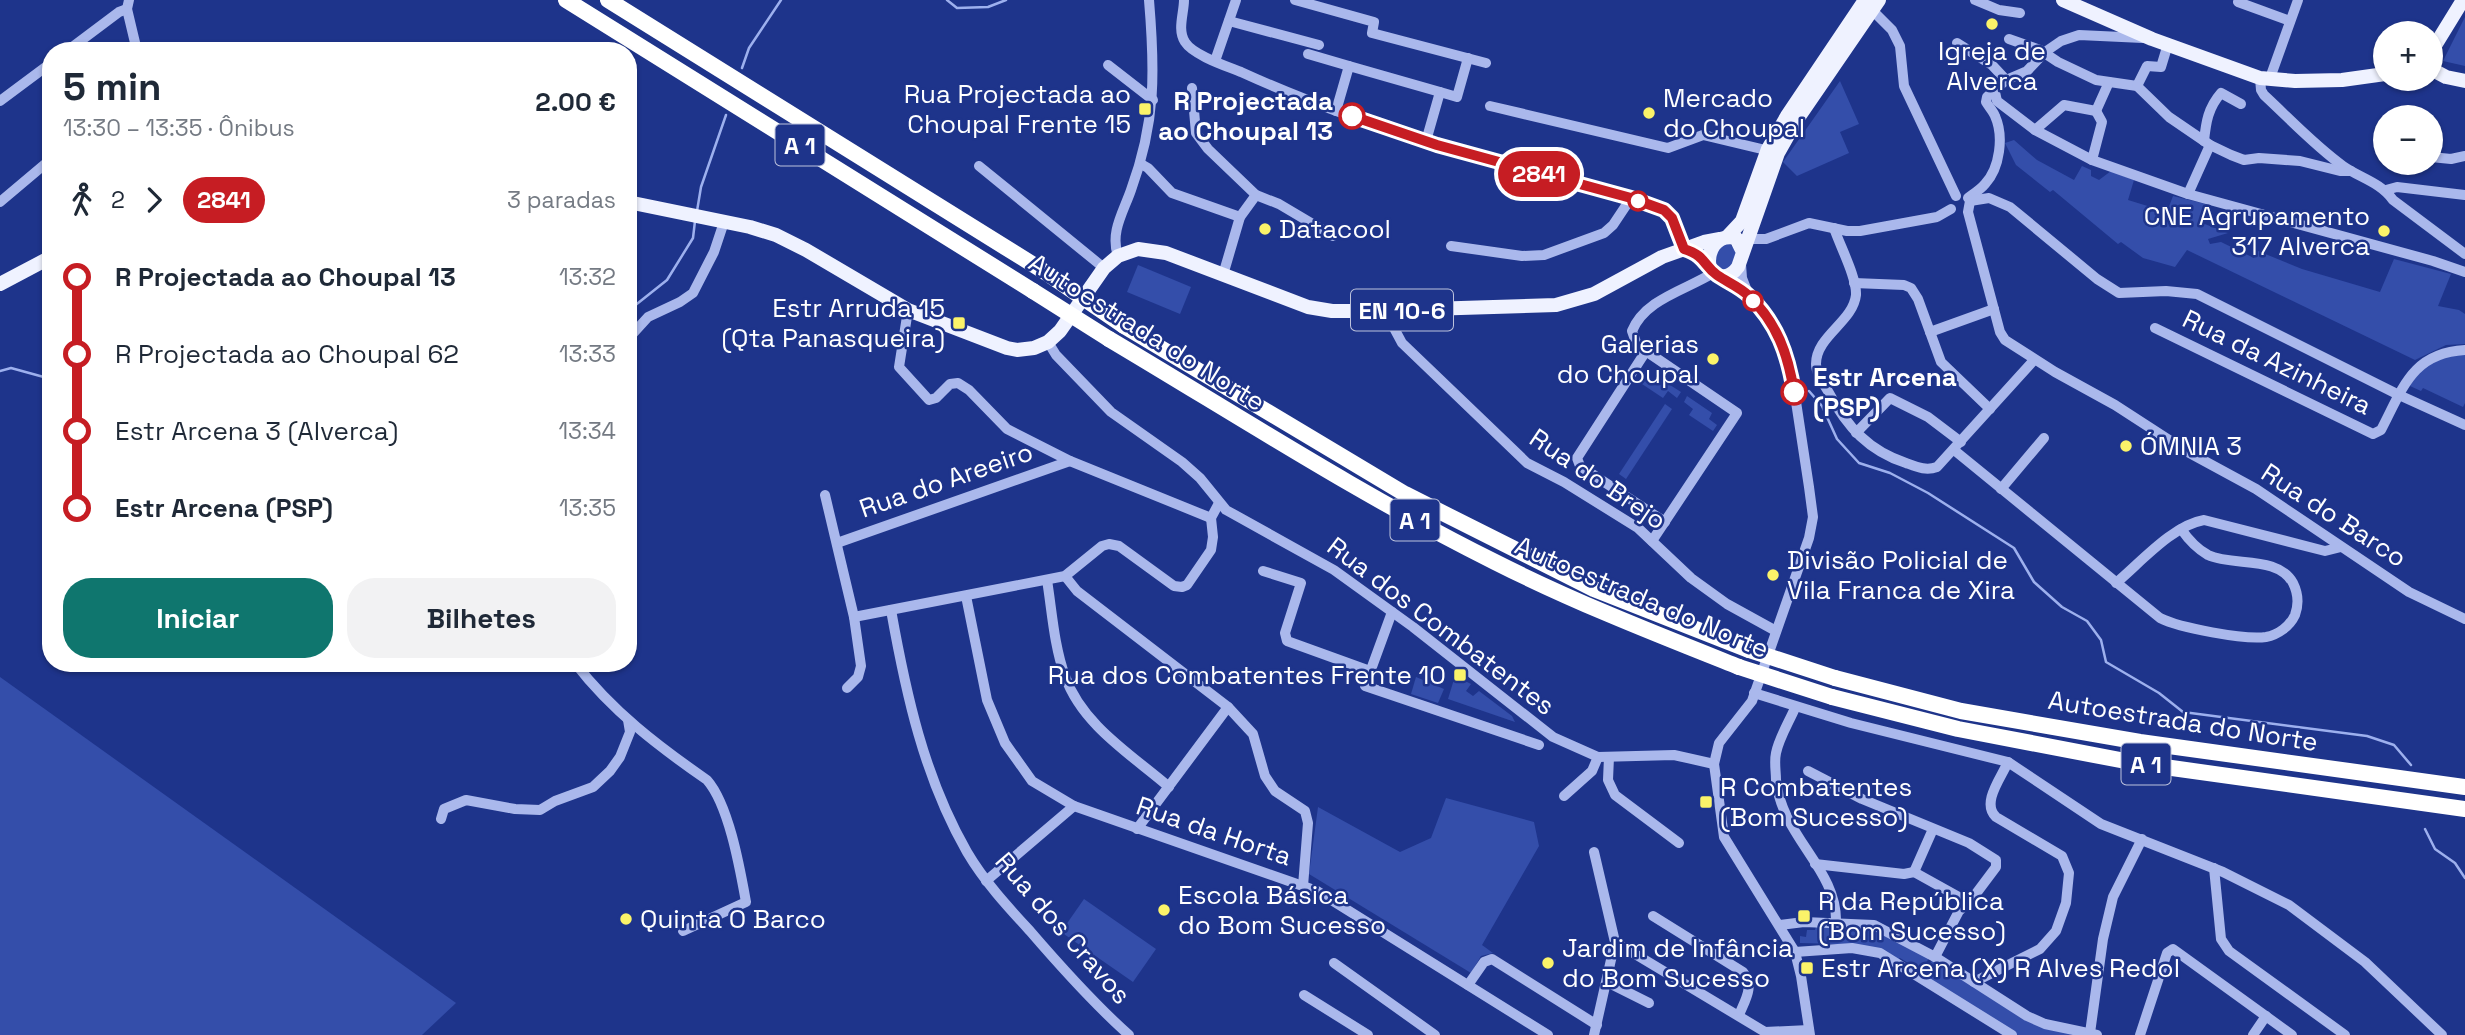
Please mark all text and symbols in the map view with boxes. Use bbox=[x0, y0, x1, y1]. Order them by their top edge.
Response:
marker: Igreja de Alverca bbox=[1984, 16, 2000, 32]
map controls bbox=[2373, 21, 2443, 175]
button: + bbox=[2373, 21, 2443, 91]
place label: Igreja de Alverca bbox=[1938, 34, 2046, 98]
text: 5 min bbox=[63, 63, 161, 111]
place label: Rua Projectada ao Choupal Frente 15 bbox=[904, 77, 1131, 141]
place label: Mercado do Choupal bbox=[1663, 81, 1805, 145]
place label: R Projectada ao Choupal 13 bbox=[1158, 84, 1333, 148]
text: 2.00 € bbox=[535, 85, 616, 119]
marker: Rua Projectada ao Choupal Frente 15 bbox=[1137, 101, 1153, 117]
marker: R Projectada ao Choupal 13 bbox=[1339, 103, 1365, 129]
marker: Mercado do Choupal bbox=[1641, 105, 1657, 121]
button: − bbox=[2373, 105, 2443, 175]
text: 13:30 – 13:35 · Ônibus bbox=[63, 113, 295, 143]
road number: A 1 bbox=[776, 125, 824, 166]
line badge: 2841 bbox=[1490, 151, 1588, 197]
text: 2841 bbox=[1512, 158, 1566, 189]
icon: walk bbox=[63, 181, 101, 219]
icon: forward bbox=[135, 181, 173, 219]
text: 2841 bbox=[197, 184, 251, 215]
text: 2 bbox=[111, 185, 125, 215]
text: 3 paradas bbox=[507, 185, 616, 215]
unlabelled marker bbox=[1628, 191, 1648, 211]
place label: CNE Agrupamento 317 Alverca bbox=[2144, 199, 2370, 263]
place label: Datacool bbox=[1279, 212, 1391, 246]
marker: Datacool bbox=[1257, 221, 1273, 237]
marker: CNE Agrupamento 317 Alverca bbox=[2376, 223, 2392, 239]
street label: Autoestrada do Norte bbox=[1022, 245, 1272, 419]
text: R Projectada ao Choupal 13 bbox=[115, 260, 456, 294]
text: 13:32 bbox=[559, 262, 616, 292]
road number: EN 10-6 bbox=[1351, 290, 1453, 330]
place label: Estr Arruda 15 (Qta Panasqueira) bbox=[721, 291, 945, 355]
unlabelled marker bbox=[1743, 291, 1763, 311]
street label: Rua da Azinheira bbox=[2177, 302, 2377, 422]
marker: Estr Arruda 15 (Qta Panasqueira) bbox=[951, 315, 967, 331]
place label: Galerias do Choupal bbox=[1557, 327, 1699, 391]
text: R Projectada ao Choupal 62 bbox=[115, 337, 459, 371]
text: 13:33 bbox=[559, 339, 616, 369]
marker: Galerias do Choupal bbox=[1705, 351, 1721, 367]
place label: Estr Arcena (PSP) bbox=[1813, 360, 1957, 424]
marker: Estr Arcena (PSP) bbox=[1781, 379, 1807, 405]
text: Estr Arcena 3 (Alverca) bbox=[115, 414, 398, 448]
text: 13:34 bbox=[558, 416, 616, 446]
street label: Rua do Brejo bbox=[1523, 421, 1673, 537]
place label: ÓMNIA 3 bbox=[2140, 429, 2242, 463]
street label: Rua do Areeiro bbox=[855, 434, 1037, 526]
marker: ÓMNIA 3 bbox=[2118, 438, 2134, 454]
street label: Rua do Barco bbox=[2255, 455, 2413, 575]
text: Estr Arcena (PSP) bbox=[115, 491, 333, 525]
text: 13:35 bbox=[559, 493, 616, 523]
road number: A 1 bbox=[1390, 500, 1440, 540]
street label: Autoestrada do Norte bbox=[1510, 528, 1774, 666]
street label: Rua dos Combatentes bbox=[1320, 529, 1562, 723]
place label: Divisão Policial de Vila Franca de Xira bbox=[1787, 543, 2015, 607]
marker: Divisão Policial de Vila Franca de Xira bbox=[1765, 567, 1781, 583]
button: Iniciar bbox=[63, 578, 333, 658]
button: Bilhetes bbox=[347, 578, 616, 658]
place label: Rua dos Combatentes Frente 10 bbox=[1048, 658, 1446, 692]
marker: Rua dos Combatentes Frente 10 bbox=[1452, 667, 1468, 683]
street label: Autoestrada do Norte bbox=[2046, 683, 2320, 759]
road number: A 1 bbox=[2122, 744, 2170, 784]
place label: R Combatentes (Bom Sucesso) bbox=[1720, 770, 1912, 834]
street label: Rua da Horta bbox=[1132, 789, 1296, 873]
marker: R Combatentes (Bom Sucesso) bbox=[1698, 794, 1714, 810]
street label: Rua dos Cravos bbox=[988, 845, 1138, 1011]
place label: Escola Básica do Bom Sucesso bbox=[1178, 878, 1386, 942]
place label: R da República (Bom Sucesso) bbox=[1818, 884, 2006, 948]
place label: Quinta O Barco bbox=[640, 902, 826, 936]
marker: Escola Básica do Bom Sucesso bbox=[1156, 902, 1172, 918]
marker: R da República (Bom Sucesso) bbox=[1796, 908, 1812, 924]
marker: Quinta O Barco bbox=[618, 911, 634, 927]
place label: Jardim de Infância do Bom Sucesso bbox=[1562, 931, 1793, 995]
place label: Estr Arcena (X) R Alves Redol bbox=[1821, 951, 2180, 985]
marker: Jardim de Infância do Bom Sucesso bbox=[1540, 955, 1556, 971]
marker: Estr Arcena (X) R Alves Redol bbox=[1799, 960, 1815, 976]

